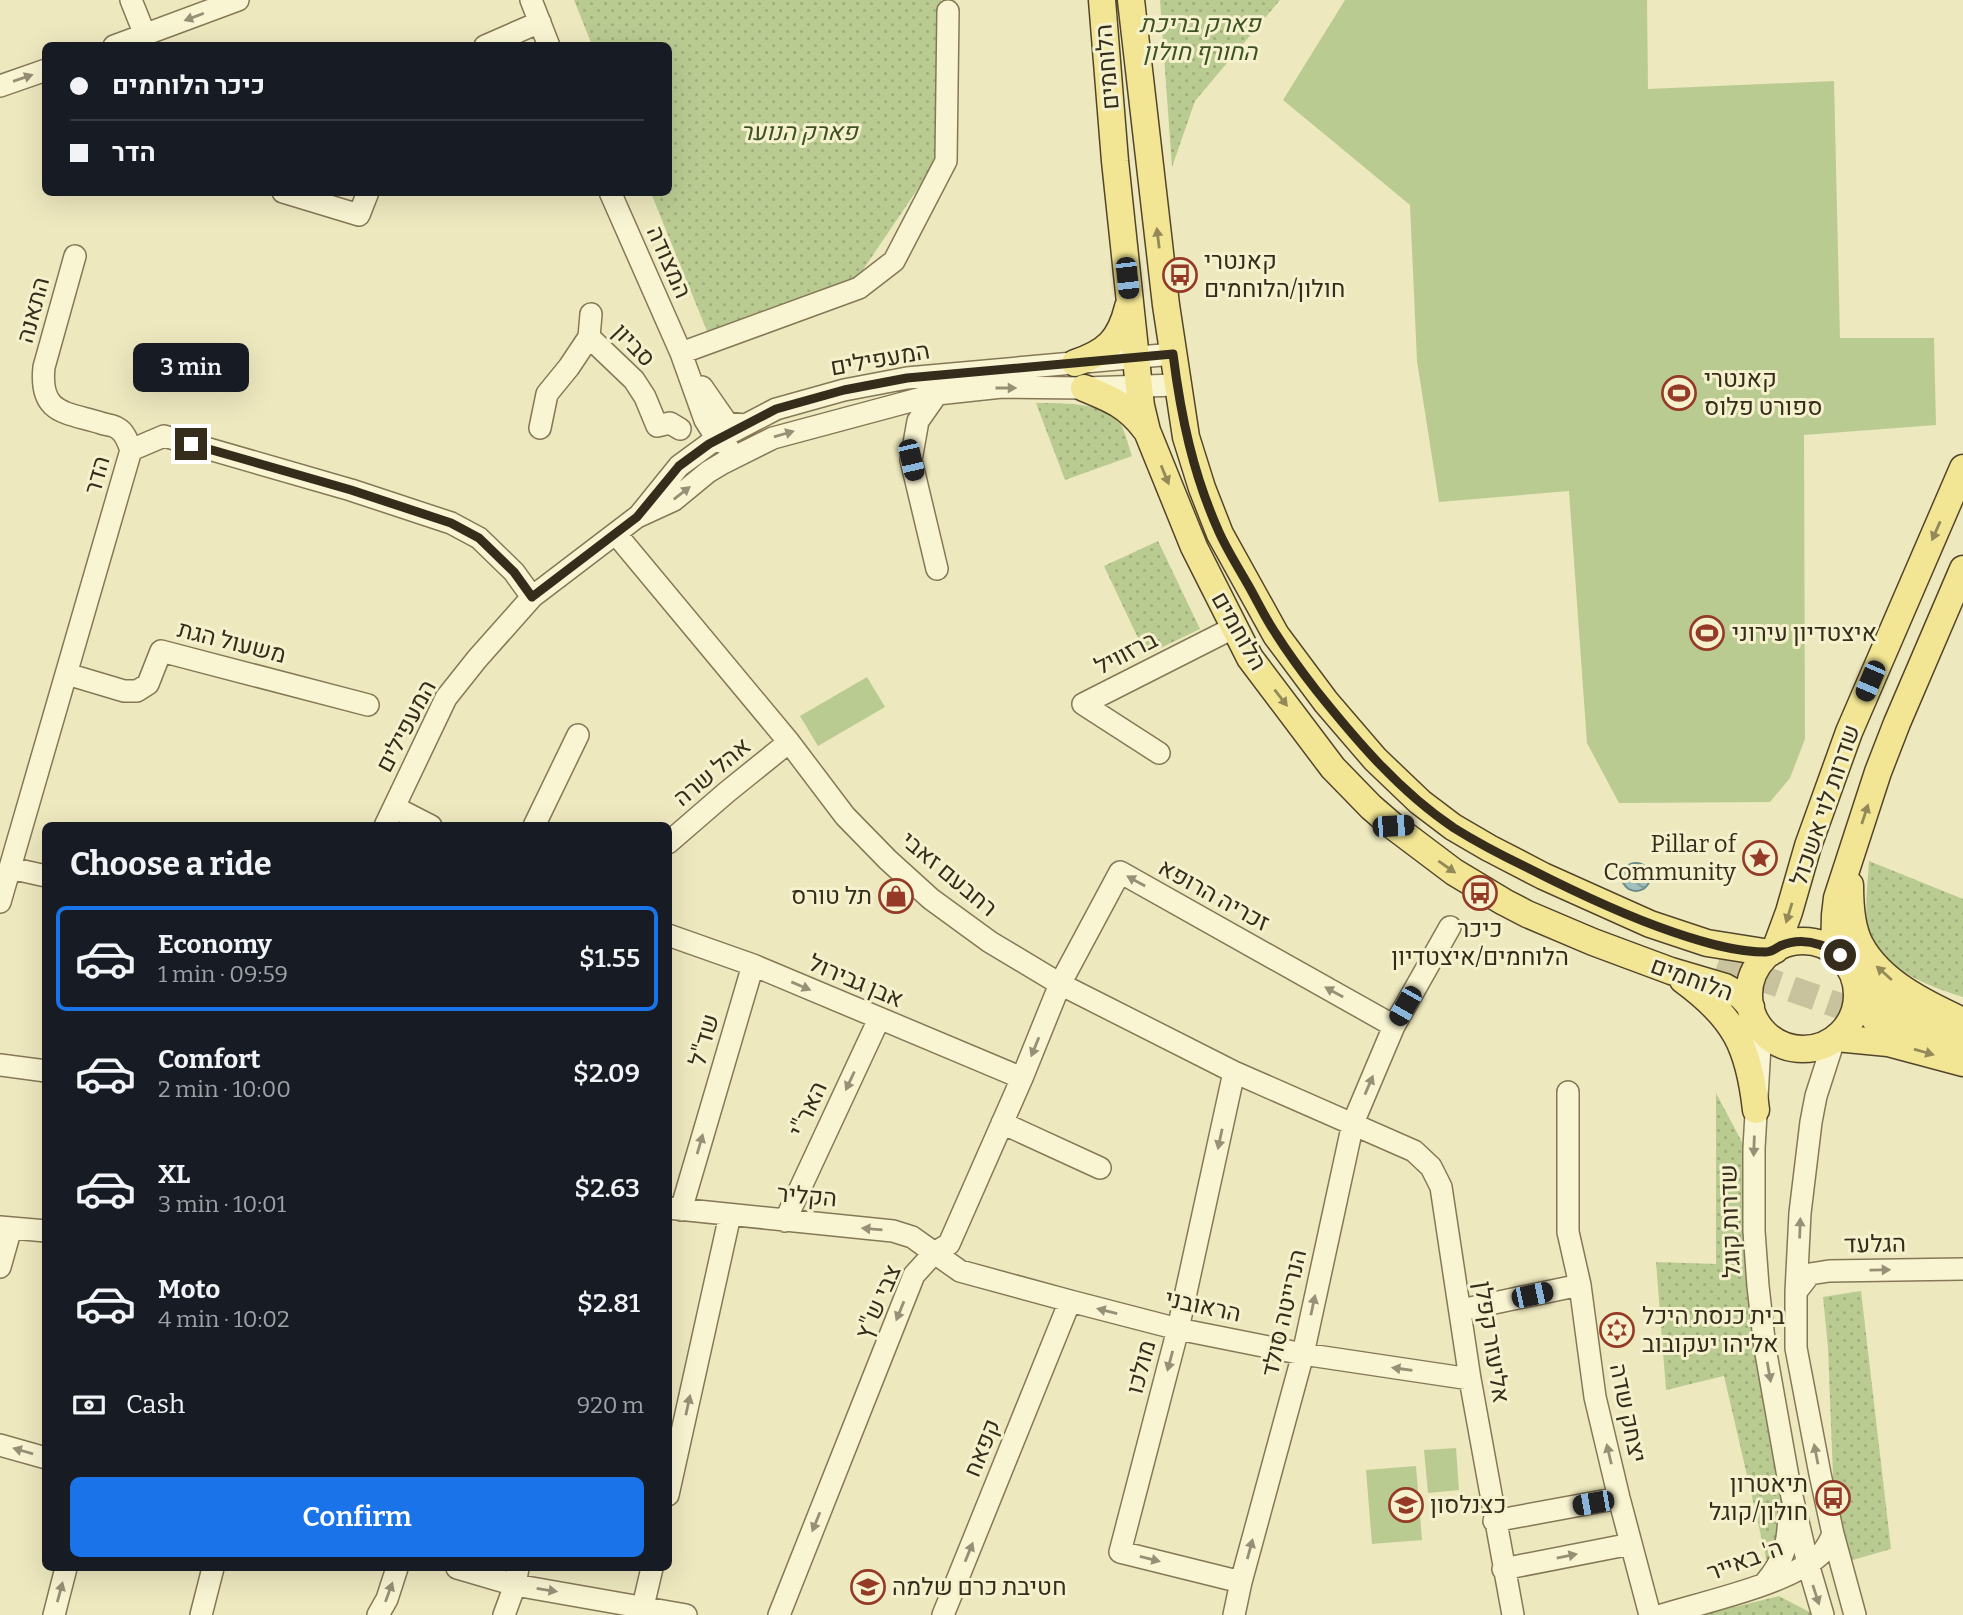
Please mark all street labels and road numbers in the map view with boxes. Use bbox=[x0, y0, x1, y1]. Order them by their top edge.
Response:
street label: הלוחמים bbox=[1089, 23, 1125, 111]
street label: המצודה bbox=[641, 222, 697, 302]
street label: התאנה bbox=[11, 274, 55, 346]
street label: סביון bbox=[607, 318, 661, 372]
street label: המעפילים bbox=[828, 337, 932, 381]
street label: הדר bbox=[78, 453, 116, 497]
street label: הלוחמים bbox=[1205, 587, 1273, 675]
street label: משעול הגת bbox=[175, 615, 289, 669]
street label: ברזוויל bbox=[1090, 625, 1162, 681]
street label: המעפילים bbox=[370, 675, 442, 777]
street label: שדרות לוי אשכול bbox=[1784, 721, 1866, 889]
street label: אהל שרה bbox=[668, 732, 756, 812]
street label: רחבעם זאבי bbox=[895, 826, 1003, 922]
street label: זכריה הרופא bbox=[1154, 853, 1274, 937]
street label: אבן גבירול bbox=[804, 949, 908, 1013]
street label: הלוחמים bbox=[1647, 951, 1737, 1007]
street label: שד"ל bbox=[683, 1011, 725, 1069]
street label: האר"י bbox=[783, 1077, 833, 1141]
street label: שדרות קוגל bbox=[1714, 1164, 1746, 1278]
street label: הקליר bbox=[776, 1179, 838, 1213]
street label: הגלעד bbox=[1844, 1229, 1906, 1259]
street label: הנרייטה סולד bbox=[1256, 1247, 1312, 1379]
street label: צבי ש"ץ bbox=[849, 1260, 907, 1344]
street label: אליעזר קפלן bbox=[1469, 1279, 1515, 1405]
street label: הראובני bbox=[1162, 1284, 1244, 1328]
street label: מולכו bbox=[1120, 1337, 1162, 1397]
street label: יצחק שדה bbox=[1604, 1361, 1652, 1465]
street label: קפאח bbox=[958, 1415, 1006, 1481]
street label: ה' באייר bbox=[1703, 1533, 1787, 1587]

